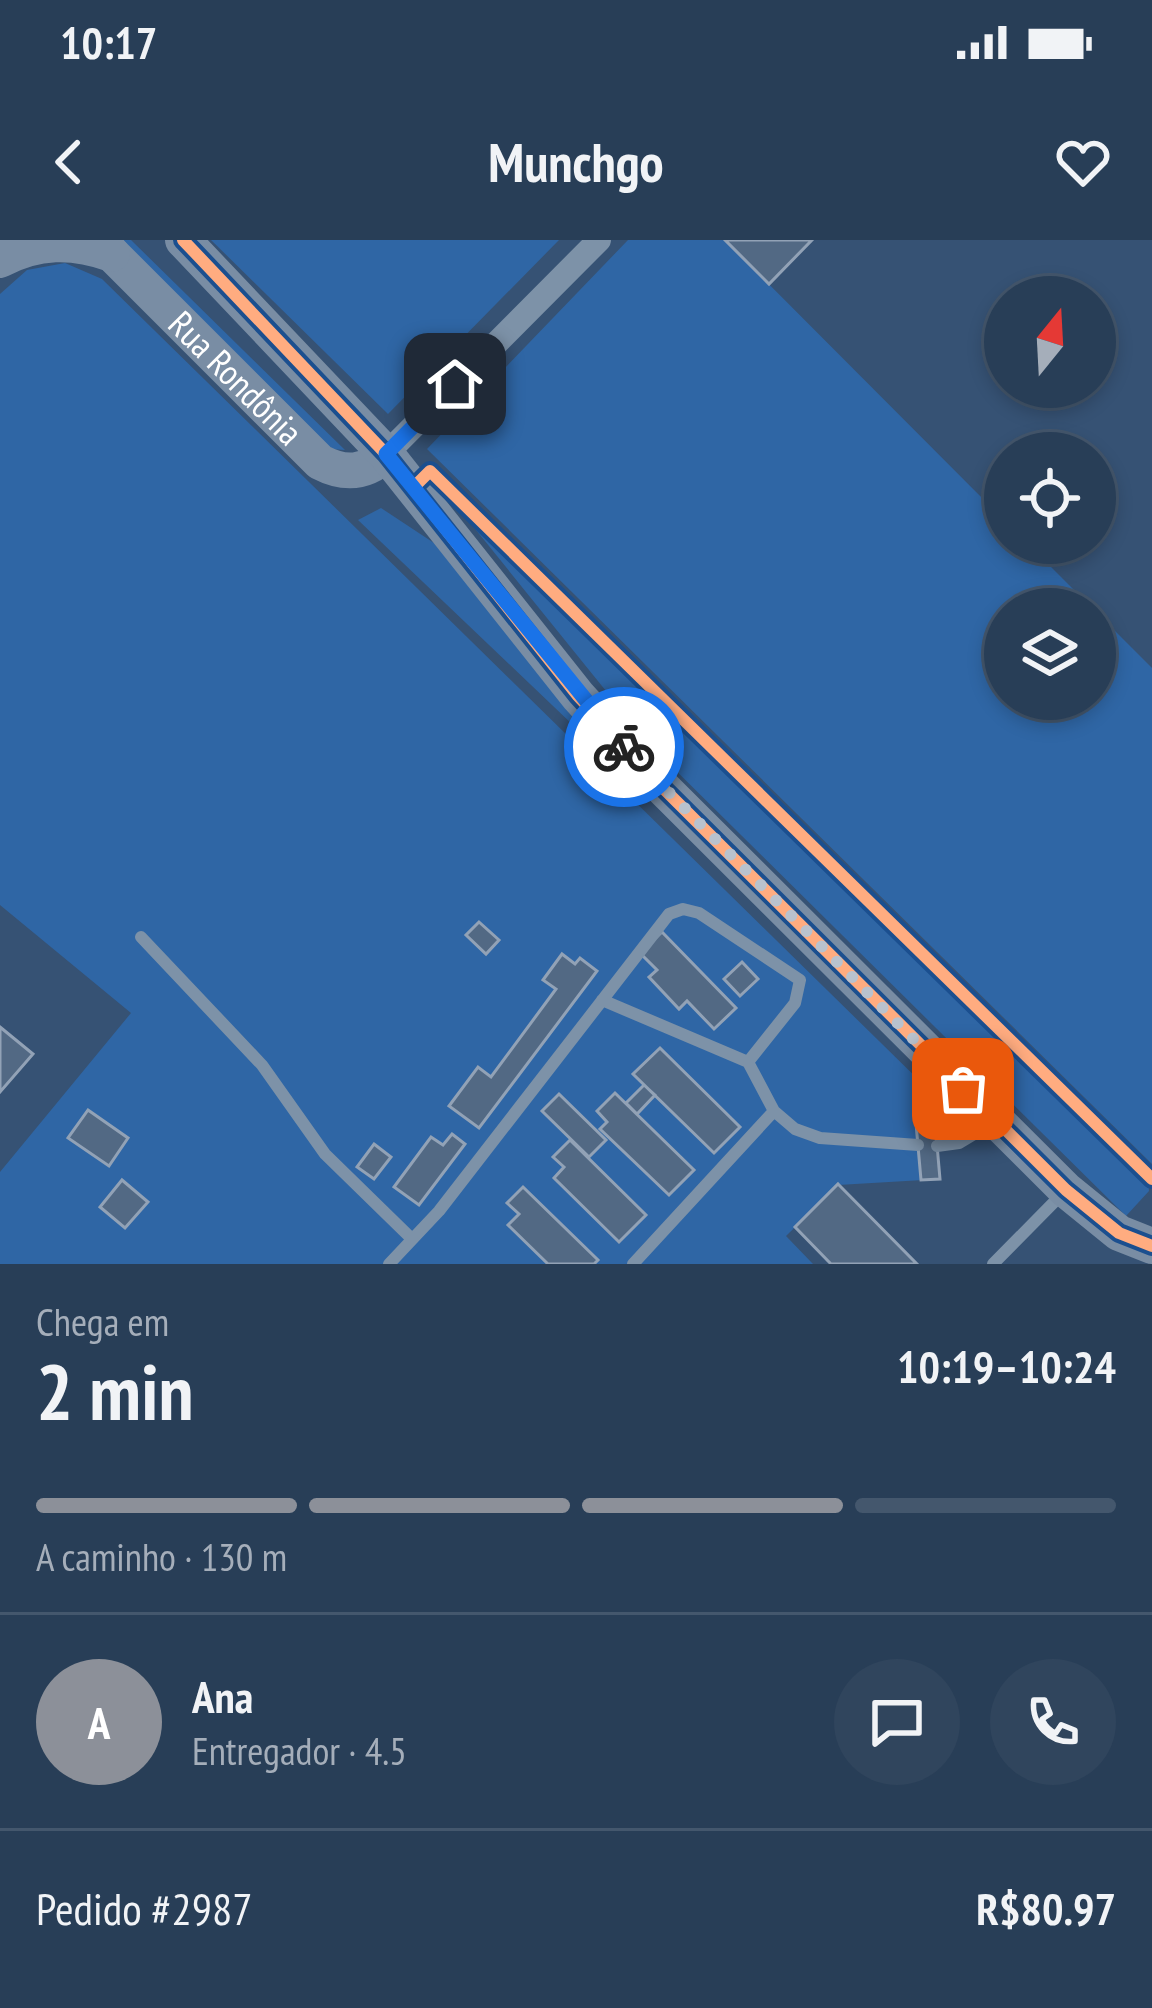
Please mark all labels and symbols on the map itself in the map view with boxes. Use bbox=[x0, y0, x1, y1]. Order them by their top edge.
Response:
north arrow bbox=[984, 276, 1116, 408]
street label: Rua Rondônia bbox=[159, 300, 313, 455]
pin bbox=[404, 333, 506, 435]
courier bbox=[564, 687, 684, 807]
pin bbox=[912, 1038, 1014, 1140]

